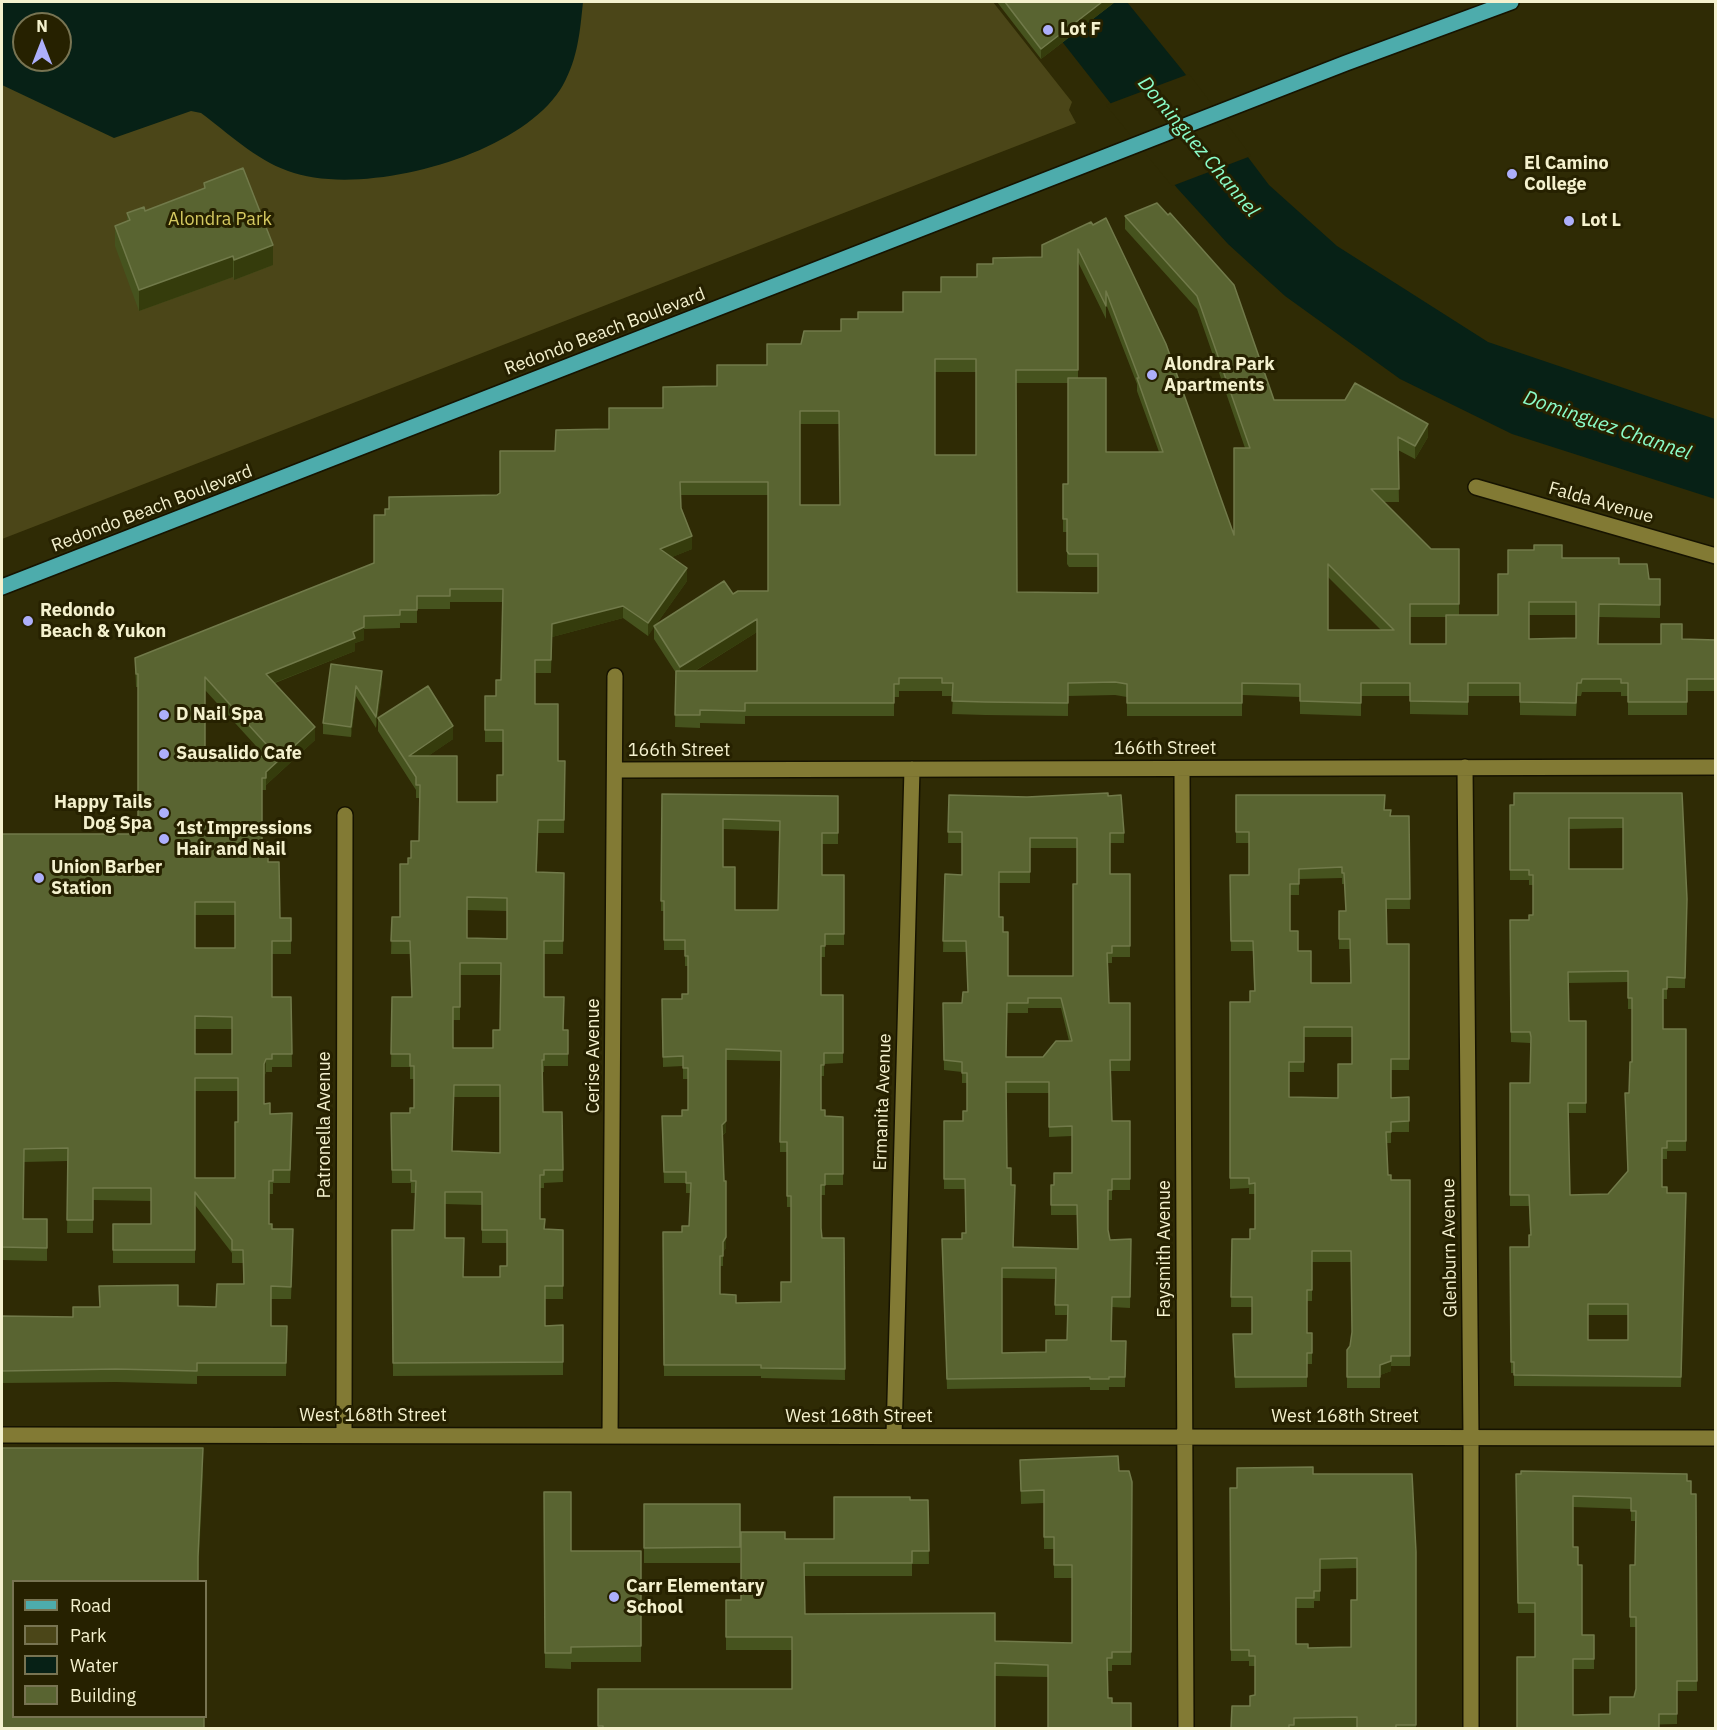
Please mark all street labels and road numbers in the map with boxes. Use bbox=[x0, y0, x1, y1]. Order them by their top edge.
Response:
street label: Redondo Beach Boulevard bbox=[502, 284, 708, 380]
street label: Redondo Beach Boulevard bbox=[49, 461, 255, 557]
street label: Falda Avenue bbox=[1546, 478, 1656, 528]
street label: 166th Street bbox=[1114, 738, 1216, 760]
street label: 166th Street bbox=[628, 740, 730, 762]
street label: Cerise Avenue bbox=[583, 998, 605, 1114]
street label: Ermanita Avenue bbox=[870, 1033, 896, 1171]
street label: Patronella Avenue bbox=[314, 1051, 336, 1199]
street label: Glenburn Avenue bbox=[1438, 1178, 1462, 1318]
street label: Faysmith Avenue bbox=[1154, 1180, 1176, 1318]
street label: West 168th Street bbox=[299, 1405, 447, 1427]
street label: West 168th Street bbox=[785, 1406, 933, 1428]
street label: West 168th Street bbox=[1271, 1406, 1419, 1428]

